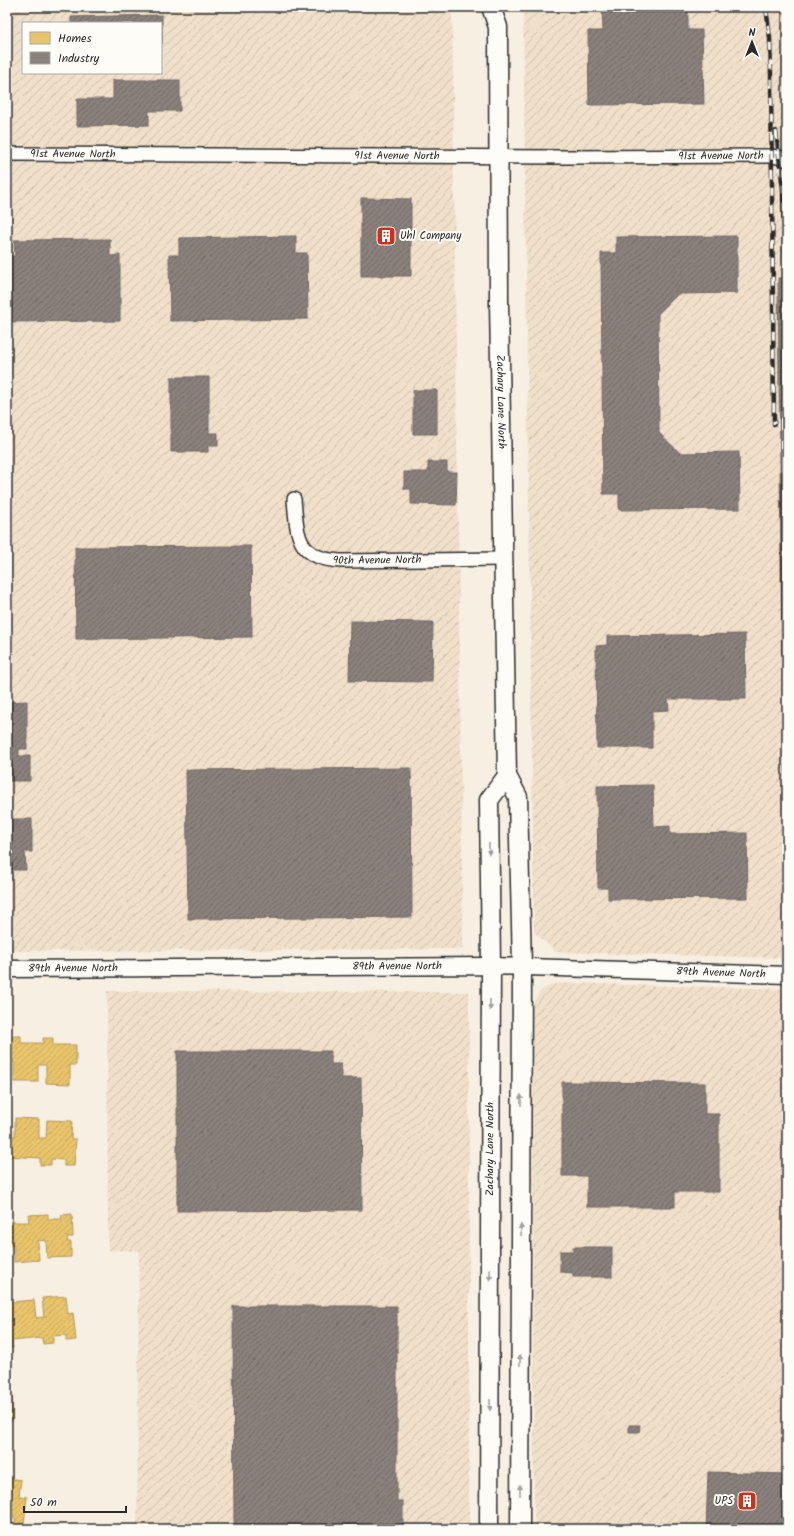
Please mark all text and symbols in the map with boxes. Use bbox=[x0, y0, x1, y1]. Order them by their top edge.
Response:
legend bbox=[22, 22, 162, 74]
north arrow bbox=[732, 22, 772, 62]
text: N bbox=[749, 24, 756, 42]
text: Homes bbox=[58, 29, 92, 48]
text: Industry bbox=[58, 49, 100, 68]
street label: 91st Avenue North bbox=[30, 145, 116, 164]
street label: 91st Avenue North bbox=[354, 147, 440, 165]
street label: 91st Avenue North bbox=[678, 147, 764, 165]
building icon: Uhl Company bbox=[375, 225, 397, 247]
place label: Uhl Company bbox=[400, 227, 462, 245]
street label: Zachary Lane North bbox=[491, 355, 510, 449]
street label: 90th Avenue North bbox=[332, 551, 422, 570]
one-way arrow bbox=[486, 843, 493, 855]
street label: 89th Avenue North bbox=[352, 957, 442, 976]
street label: 89th Avenue North bbox=[28, 959, 118, 978]
street label: 89th Avenue North bbox=[676, 963, 766, 983]
one-way arrow bbox=[487, 999, 493, 1012]
one-way arrow bbox=[518, 1093, 524, 1106]
street label: Zachary Lane North bbox=[481, 1102, 500, 1196]
one-way arrow bbox=[518, 1223, 524, 1236]
one-way arrow bbox=[487, 1269, 493, 1282]
one-way arrow bbox=[517, 1353, 523, 1366]
one-way arrow bbox=[486, 1399, 493, 1411]
one-way arrow bbox=[517, 1483, 523, 1496]
scale bar bbox=[24, 1488, 126, 1514]
building icon: UPS bbox=[736, 1490, 758, 1512]
place label: UPS bbox=[715, 1492, 733, 1510]
text: 50 m bbox=[30, 1493, 57, 1512]

